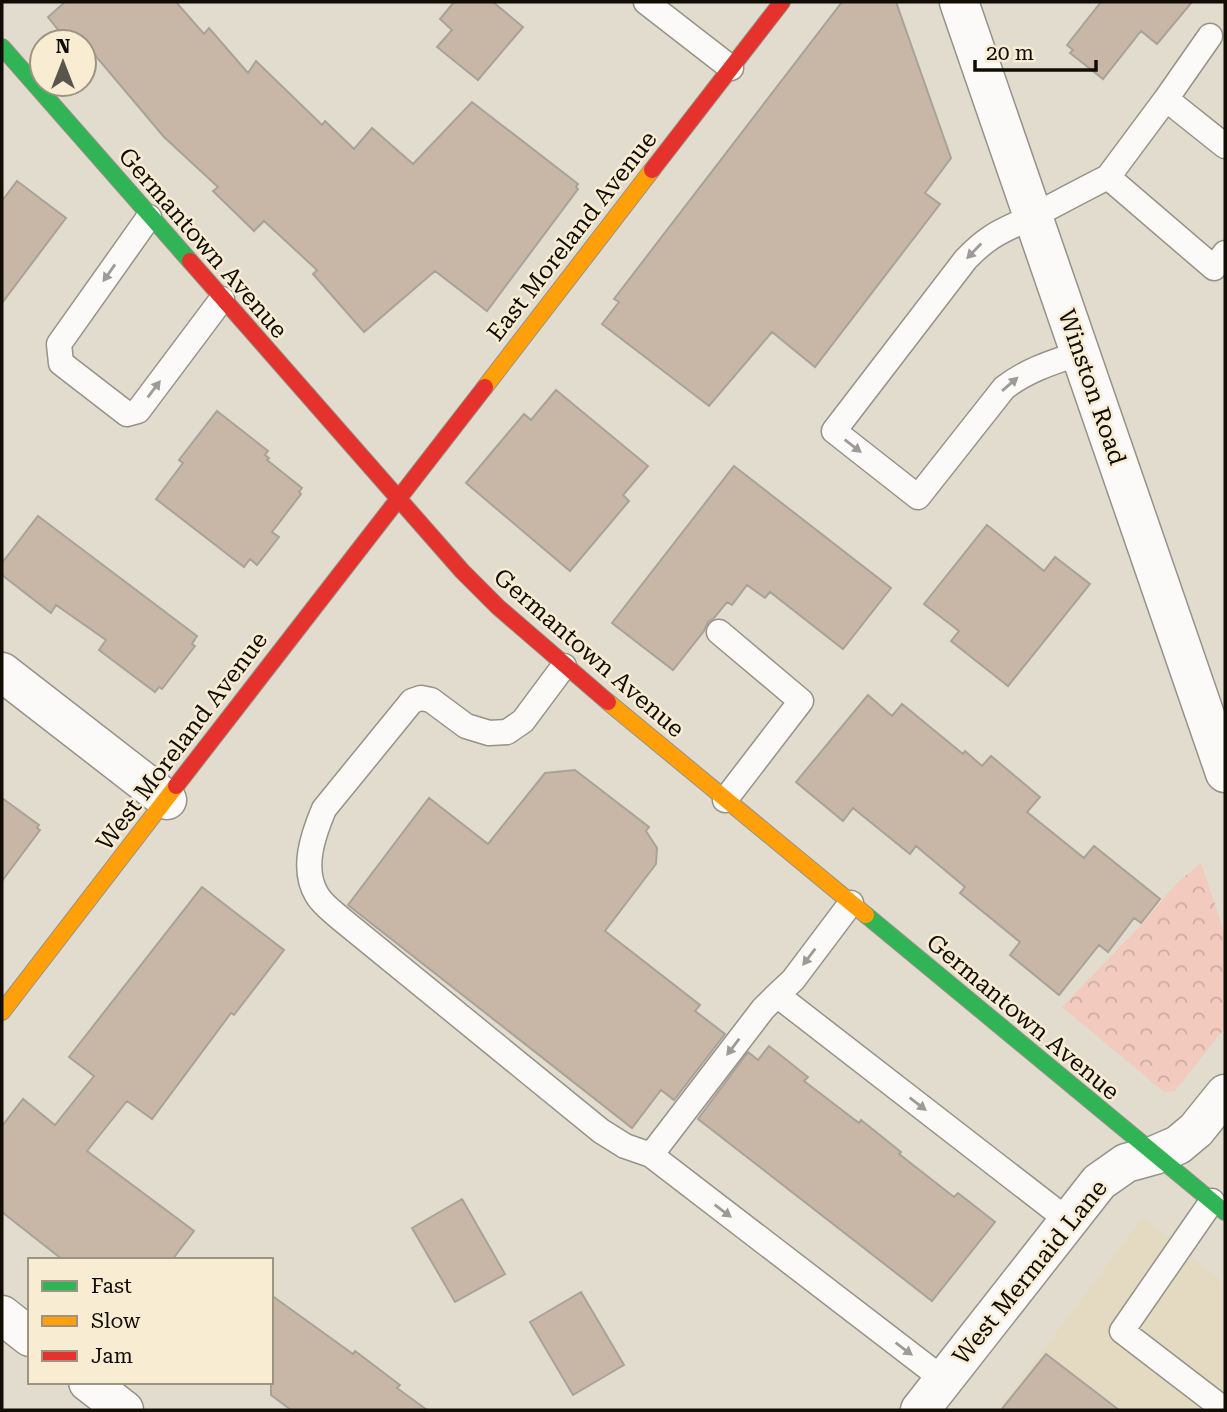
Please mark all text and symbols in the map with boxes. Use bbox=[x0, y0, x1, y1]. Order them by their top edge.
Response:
north arrow bbox=[28, 28, 98, 98]
scale bar bbox=[975, 28, 1096, 72]
text: N bbox=[56, 35, 71, 58]
text: 20 m bbox=[986, 41, 1034, 65]
street label: East Moreland Avenue bbox=[481, 126, 663, 346]
street label: Germantown Avenue bbox=[113, 142, 293, 344]
one-way arrow bbox=[967, 242, 983, 259]
one-way arrow bbox=[102, 264, 116, 282]
street label: Winston Road bbox=[1052, 305, 1132, 469]
one-way arrow bbox=[1000, 377, 1018, 392]
one-way arrow bbox=[147, 380, 161, 399]
one-way arrow bbox=[844, 438, 862, 452]
street label: Germantown Avenue bbox=[488, 563, 690, 743]
street label: West Moreland Avenue bbox=[91, 626, 273, 856]
street label: Germantown Avenue bbox=[921, 928, 1125, 1106]
one-way arrow bbox=[802, 948, 817, 966]
one-way arrow bbox=[727, 1038, 741, 1056]
one-way arrow bbox=[908, 1096, 926, 1111]
street label: West Mermaid Lane bbox=[947, 1174, 1113, 1370]
one-way arrow bbox=[714, 1203, 732, 1218]
legend bbox=[28, 1258, 273, 1384]
text: Fast bbox=[91, 1274, 132, 1298]
text: Slow bbox=[91, 1309, 141, 1333]
one-way arrow bbox=[895, 1342, 913, 1356]
text: Jam bbox=[91, 1344, 133, 1368]

